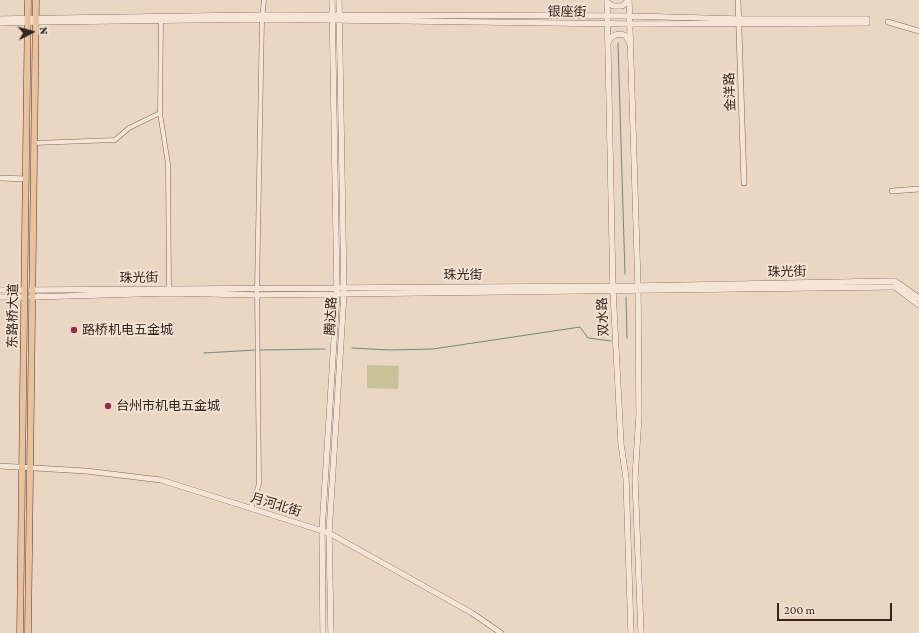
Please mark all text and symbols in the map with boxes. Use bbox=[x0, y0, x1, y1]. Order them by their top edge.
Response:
street label: 银座街 bbox=[547, 4, 587, 20]
north arrow bbox=[12, 12, 52, 52]
text: N bbox=[38, 26, 50, 35]
street label: 金洋路 bbox=[722, 72, 738, 112]
street label: 珠光街 bbox=[767, 264, 807, 280]
street label: 珠光街 bbox=[444, 267, 482, 283]
street label: 珠光街 bbox=[119, 270, 159, 286]
street label: 东路桥大道 bbox=[5, 283, 21, 349]
street label: 腾达路 bbox=[322, 296, 340, 336]
street label: 双水路 bbox=[594, 297, 612, 337]
place label: 路桥机电五金城 bbox=[82, 322, 173, 338]
marker: 路桥机电五金城 bbox=[69, 325, 79, 335]
place label: 台州市机电五金城 bbox=[116, 398, 220, 414]
marker: 台州市机电五金城 bbox=[103, 401, 113, 411]
street label: 月河北街 bbox=[249, 490, 303, 520]
scale bar bbox=[779, 595, 894, 621]
text: 200 m bbox=[784, 603, 815, 617]

